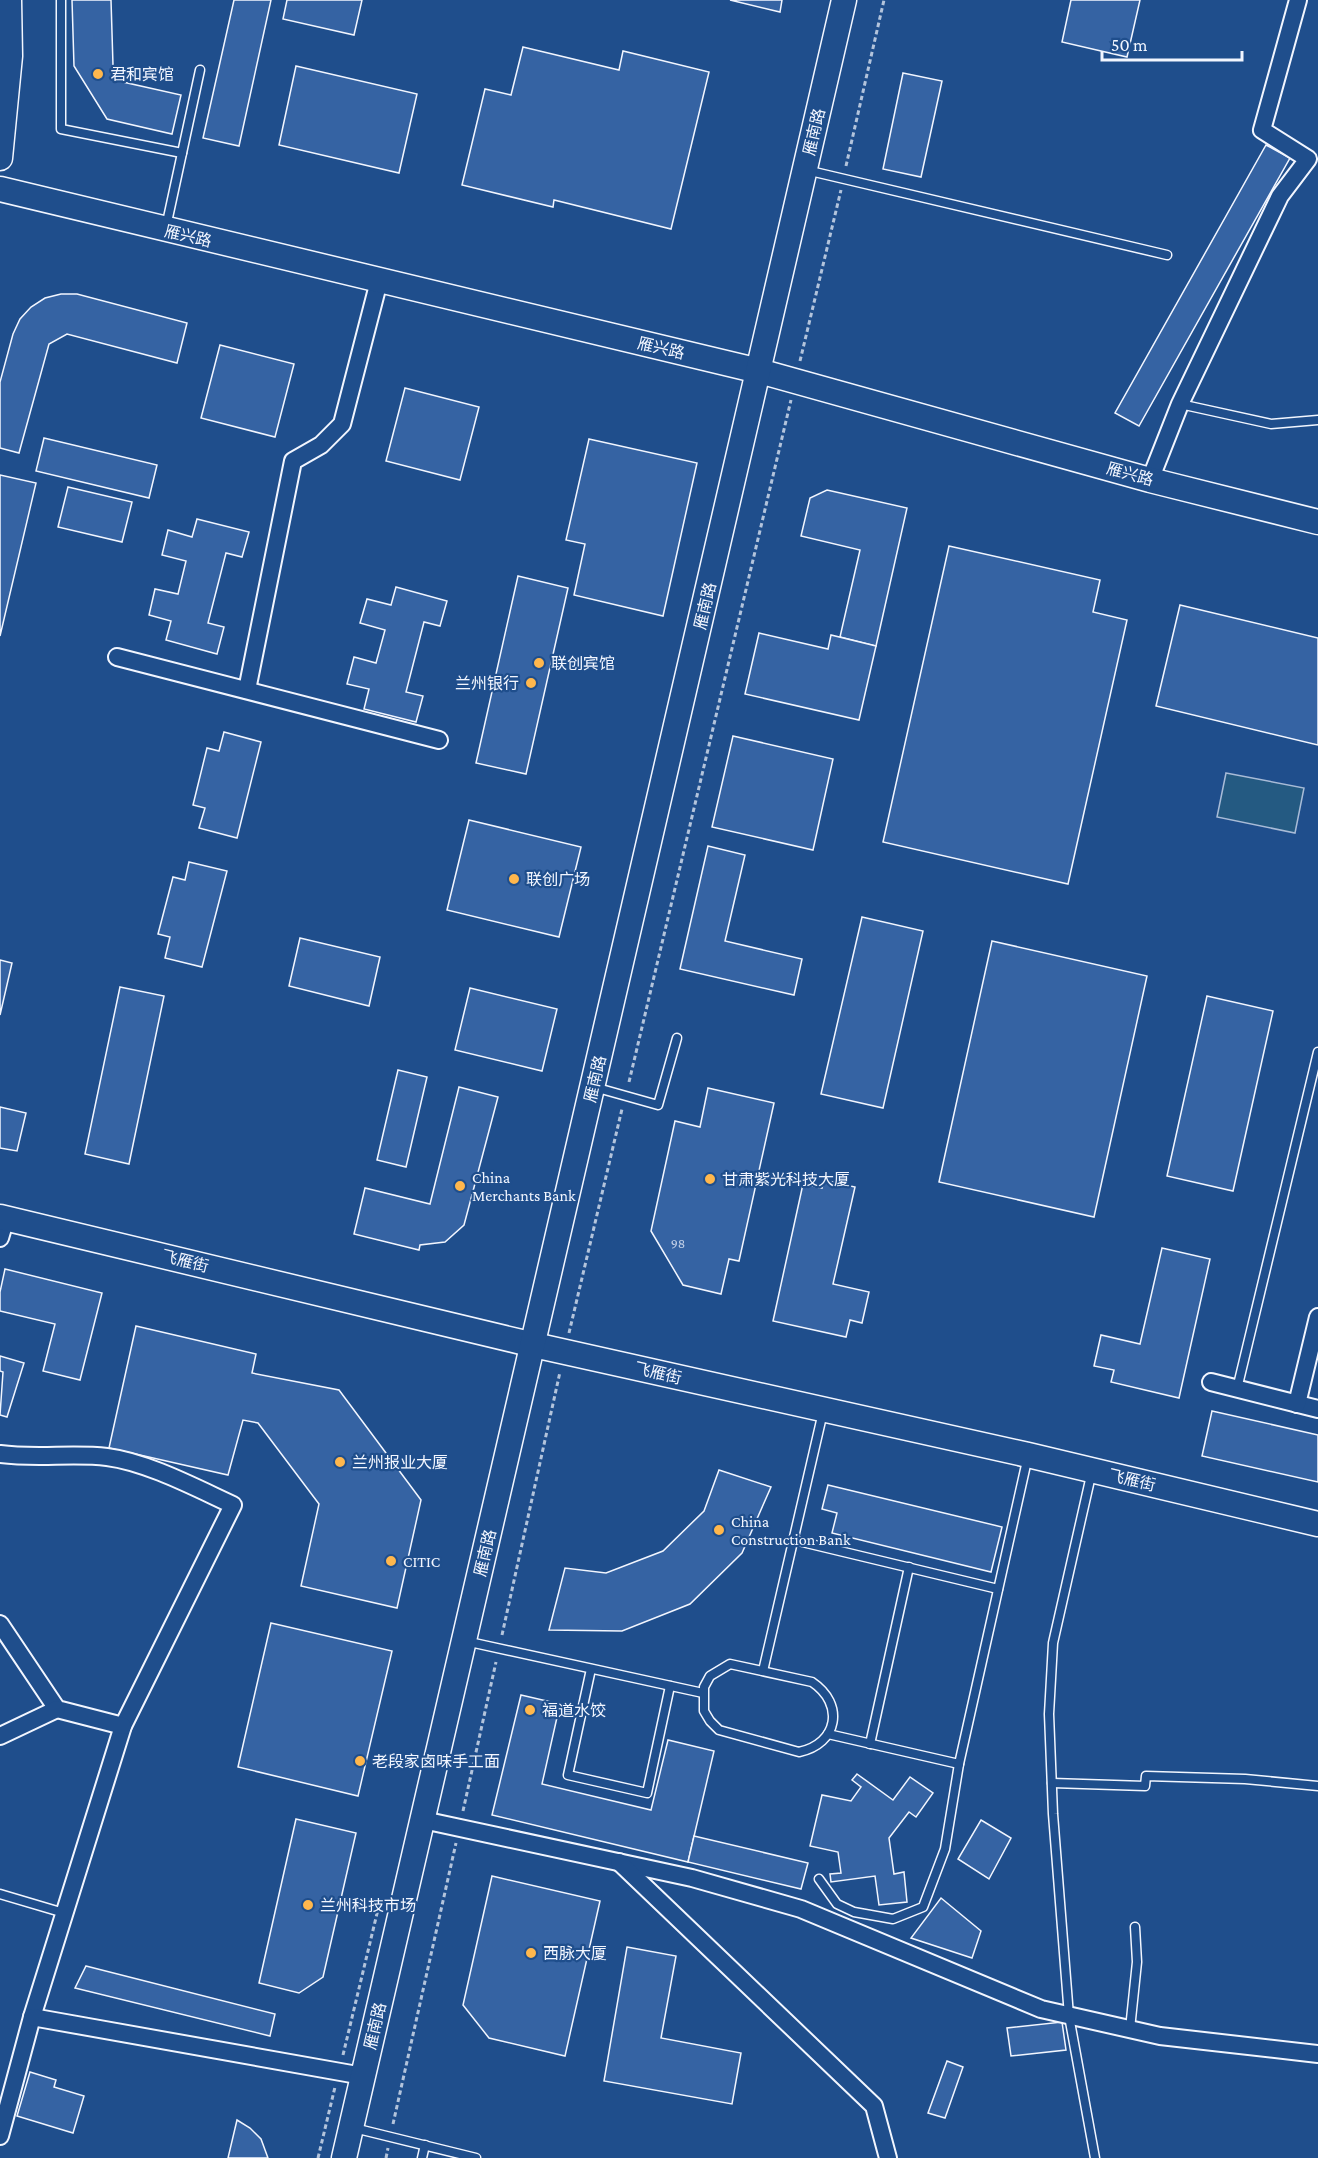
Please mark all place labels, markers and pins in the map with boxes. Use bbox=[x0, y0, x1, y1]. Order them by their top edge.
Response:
place label: 君和宾馆 bbox=[110, 66, 174, 83]
marker: 君和宾馆 bbox=[91, 67, 105, 81]
place label: 联创宾馆 bbox=[551, 655, 615, 672]
marker: 联创宾馆 bbox=[532, 656, 546, 670]
place label: 兰州银行 bbox=[455, 675, 519, 692]
marker: 兰州银行 bbox=[524, 676, 538, 690]
place label: 联创广场 bbox=[526, 871, 590, 888]
marker: 联创广场 bbox=[507, 872, 521, 886]
place label: China Merchants Bank bbox=[472, 1169, 576, 1204]
place label: 甘肃紫光科技大厦 bbox=[722, 1171, 850, 1188]
marker: 甘肃紫光科技大厦 bbox=[703, 1172, 717, 1186]
marker: China Merchants Bank bbox=[453, 1179, 467, 1193]
place label: 兰州报业大厦 bbox=[352, 1454, 448, 1471]
marker: 兰州报业大厦 bbox=[333, 1455, 347, 1469]
place label: China Construction Bank bbox=[731, 1513, 851, 1548]
marker: China Construction Bank bbox=[712, 1523, 726, 1537]
place label: CITIC bbox=[403, 1553, 440, 1570]
marker: CITIC bbox=[384, 1554, 398, 1568]
place label: 福道水饺 bbox=[542, 1702, 606, 1719]
marker: 福道水饺 bbox=[523, 1703, 537, 1717]
place label: 老段家卤味手工面 bbox=[372, 1753, 500, 1770]
marker: 老段家卤味手工面 bbox=[353, 1754, 367, 1768]
place label: 兰州科技市场 bbox=[320, 1897, 416, 1914]
marker: 兰州科技市场 bbox=[301, 1898, 315, 1912]
place label: 西脉大厦 bbox=[543, 1945, 607, 1962]
marker: 西脉大厦 bbox=[524, 1946, 538, 1960]

